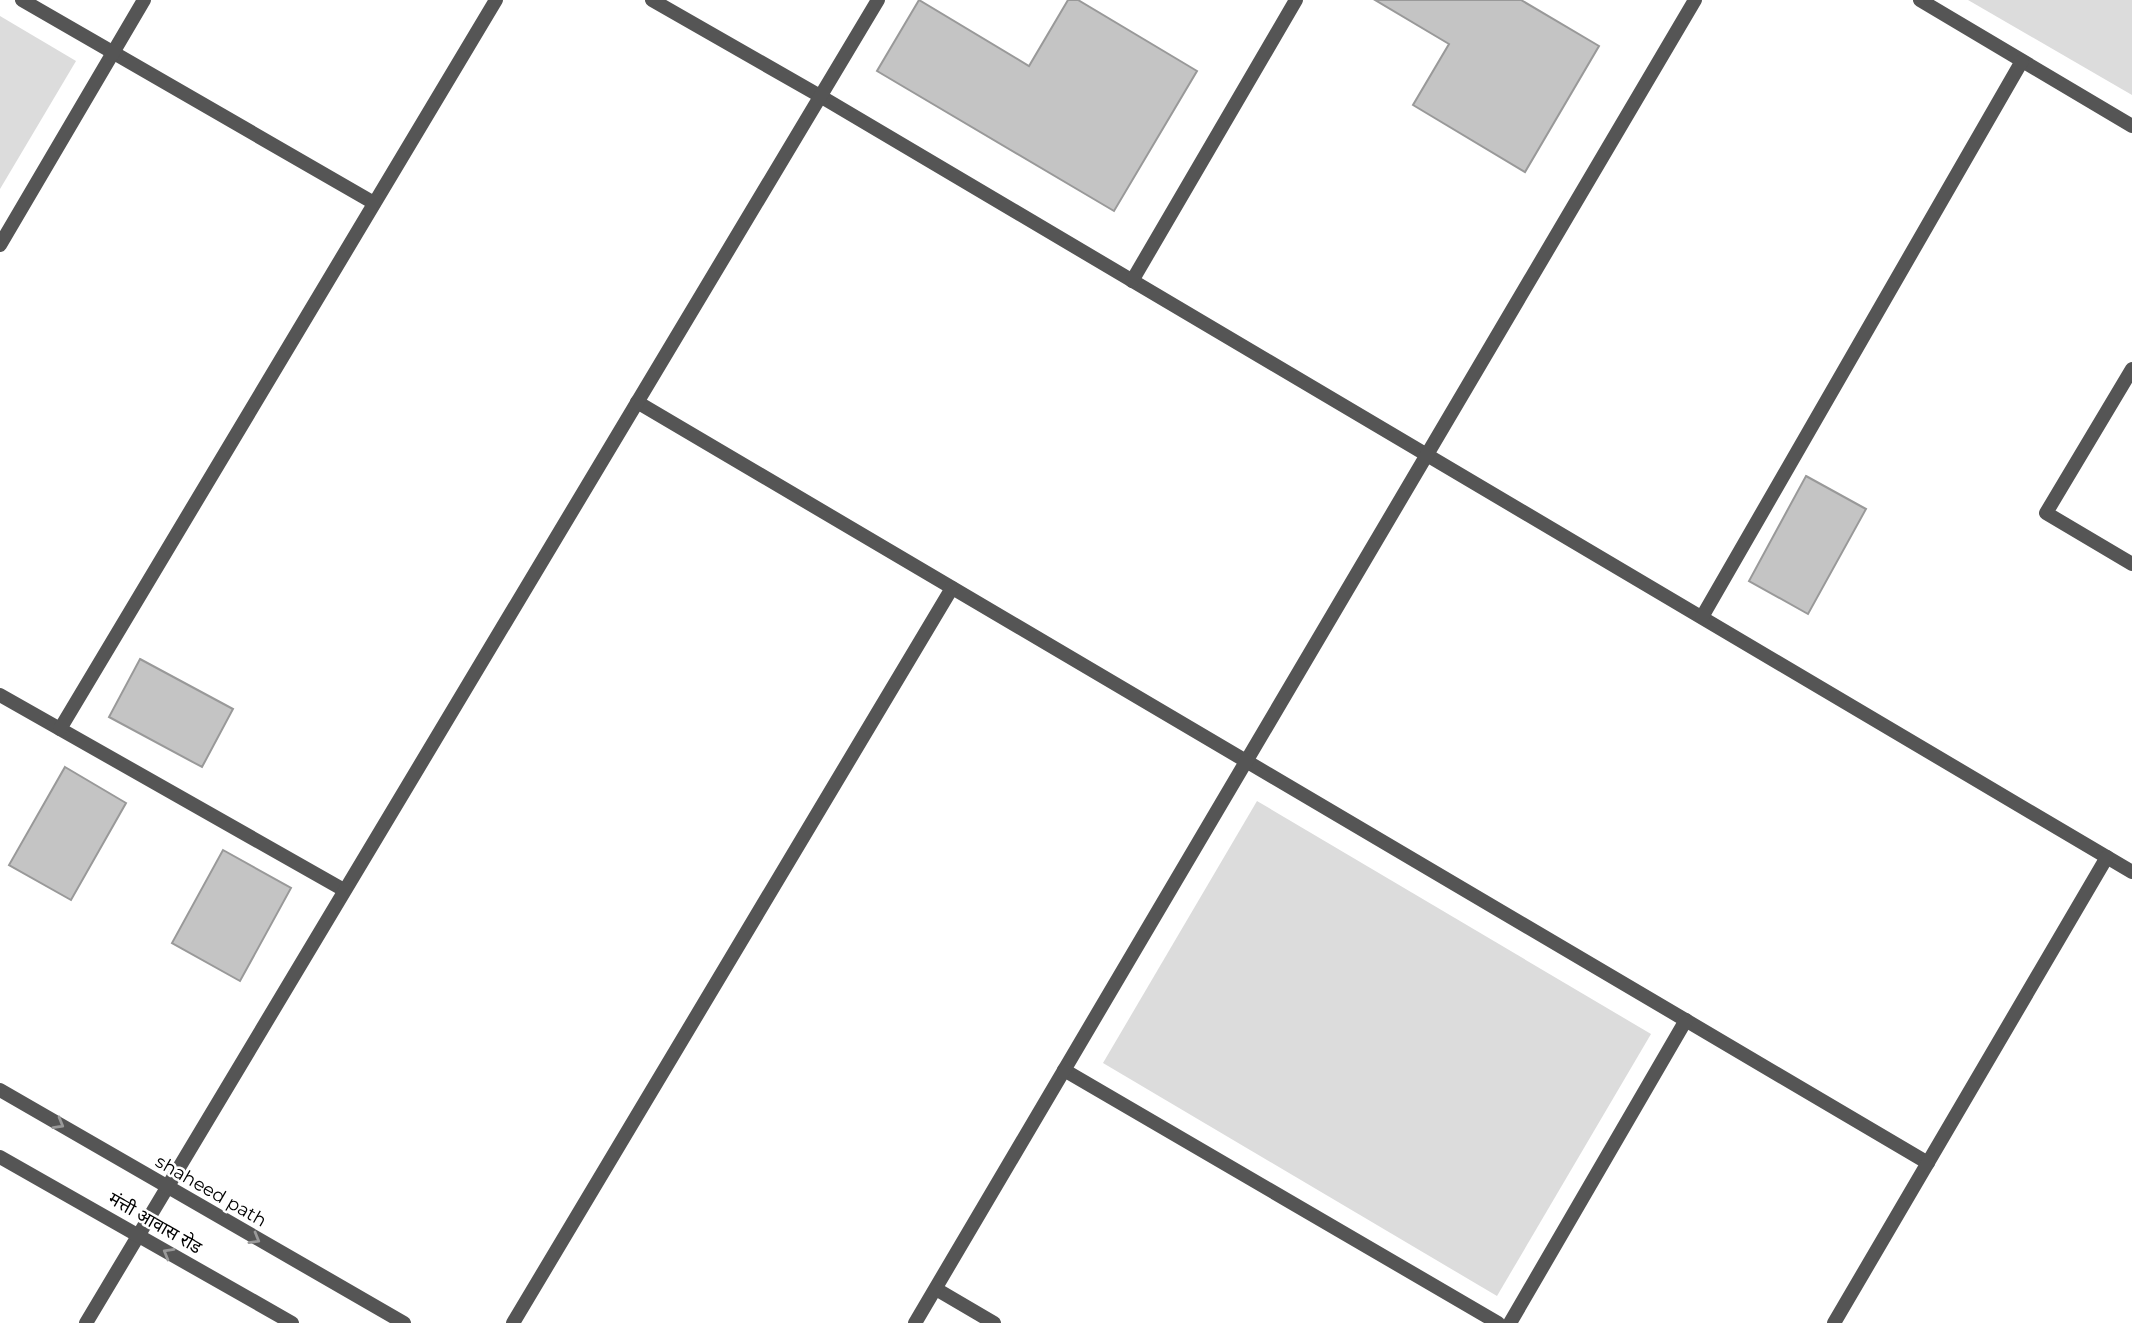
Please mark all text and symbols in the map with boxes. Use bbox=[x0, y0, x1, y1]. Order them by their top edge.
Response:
one-way arrow bbox=[51, 1116, 64, 1129]
street label: shaheed path bbox=[152, 1150, 270, 1232]
street label: मंत्ती आवास रोड bbox=[104, 1187, 206, 1259]
one-way arrow bbox=[248, 1231, 261, 1244]
one-way arrow bbox=[163, 1248, 176, 1261]

